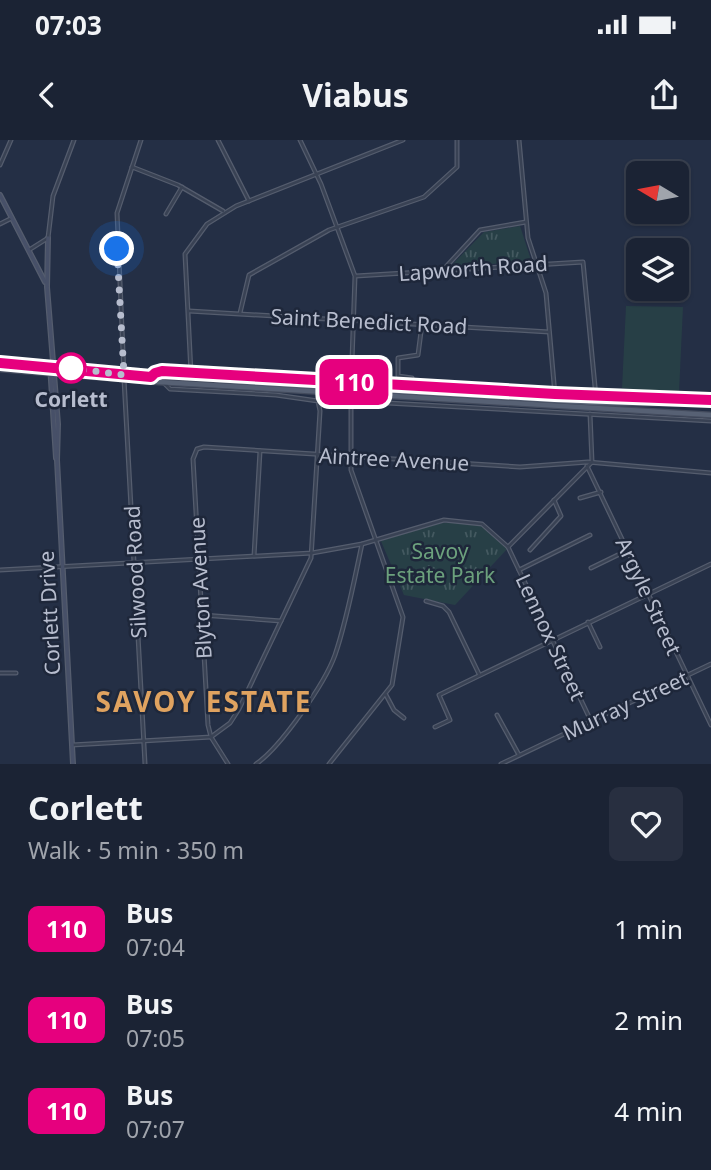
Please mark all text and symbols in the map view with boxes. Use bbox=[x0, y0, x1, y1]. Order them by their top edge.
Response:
text: 07:03 bbox=[35, 7, 102, 43]
text: Viabus bbox=[302, 73, 409, 116]
icon: back bbox=[28, 76, 66, 114]
icon: share bbox=[645, 76, 683, 114]
north arrow bbox=[626, 161, 690, 224]
map controls bbox=[626, 161, 689, 301]
your location bbox=[99, 231, 134, 266]
button: layers bbox=[626, 238, 689, 301]
street label: Lapworth Road bbox=[397, 249, 549, 287]
street label: Saint Benedict Road bbox=[270, 302, 468, 340]
marker: Corlett bbox=[56, 353, 86, 383]
line badge: 110 bbox=[314, 359, 394, 405]
text: 110 bbox=[333, 365, 375, 398]
place label: Corlett bbox=[34, 385, 108, 413]
street label: Aintree Avenue bbox=[318, 441, 470, 477]
street label: Silwood Road bbox=[118, 505, 152, 639]
street label: Blyton Avenue bbox=[182, 516, 218, 660]
street label: Argyle Street bbox=[610, 533, 689, 660]
park label: Savoy Estate Park bbox=[385, 537, 496, 589]
street label: Corlett Drive bbox=[32, 550, 66, 676]
street label: Lennox Street bbox=[510, 569, 593, 705]
street label: Murray Street bbox=[558, 663, 693, 746]
district label: SAVOY ESTATE bbox=[96, 682, 312, 720]
text: Corlett bbox=[28, 785, 143, 830]
button: heart bbox=[609, 787, 683, 861]
text: Walk · 5 min · 350 m bbox=[28, 834, 244, 866]
text: Bus bbox=[126, 895, 173, 931]
text: 1 min bbox=[614, 911, 683, 947]
text: 110 bbox=[46, 912, 87, 945]
text: 07:04 bbox=[126, 931, 185, 963]
text: Bus bbox=[126, 986, 173, 1022]
text: 2 min bbox=[614, 1002, 683, 1038]
text: 110 bbox=[46, 1003, 87, 1036]
text: 07:05 bbox=[126, 1022, 185, 1054]
text: Bus bbox=[126, 1077, 173, 1113]
text: 4 min bbox=[614, 1093, 683, 1129]
text: 110 bbox=[46, 1094, 87, 1127]
text: 07:07 bbox=[126, 1113, 185, 1145]

